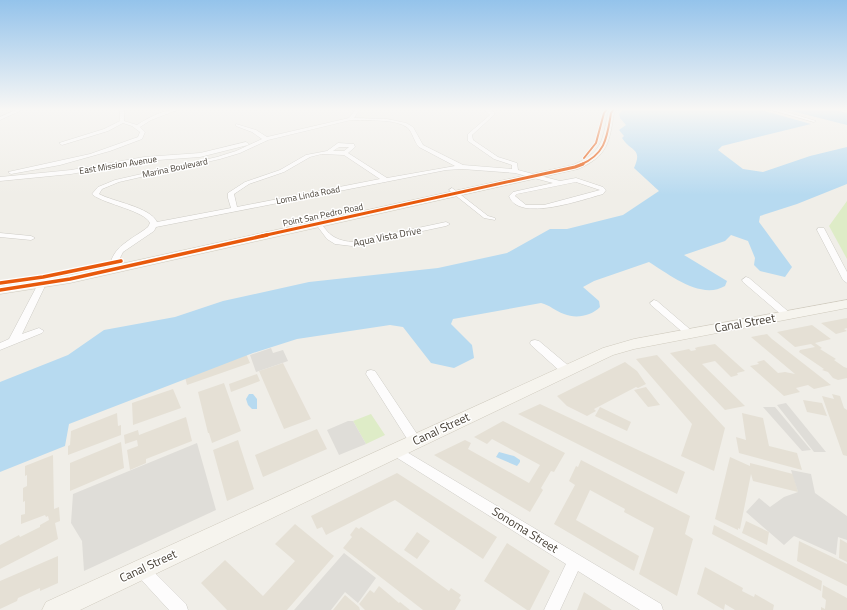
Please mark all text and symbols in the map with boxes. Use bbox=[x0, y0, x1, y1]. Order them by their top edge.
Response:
street label: East Mission Avenue bbox=[78, 152, 158, 177]
street label: Marina Boulevard bbox=[141, 154, 209, 181]
street label: Loma Linda Road bbox=[275, 182, 341, 207]
street label: Point San Pedro Road bbox=[281, 200, 365, 229]
street label: Aqua Vista Drive bbox=[352, 223, 422, 250]
street label: Canal Street bbox=[713, 308, 778, 337]
street label: Canal Street bbox=[409, 407, 473, 450]
street label: Sonoma Street bbox=[488, 502, 563, 558]
street label: Canal Street bbox=[116, 544, 180, 587]

